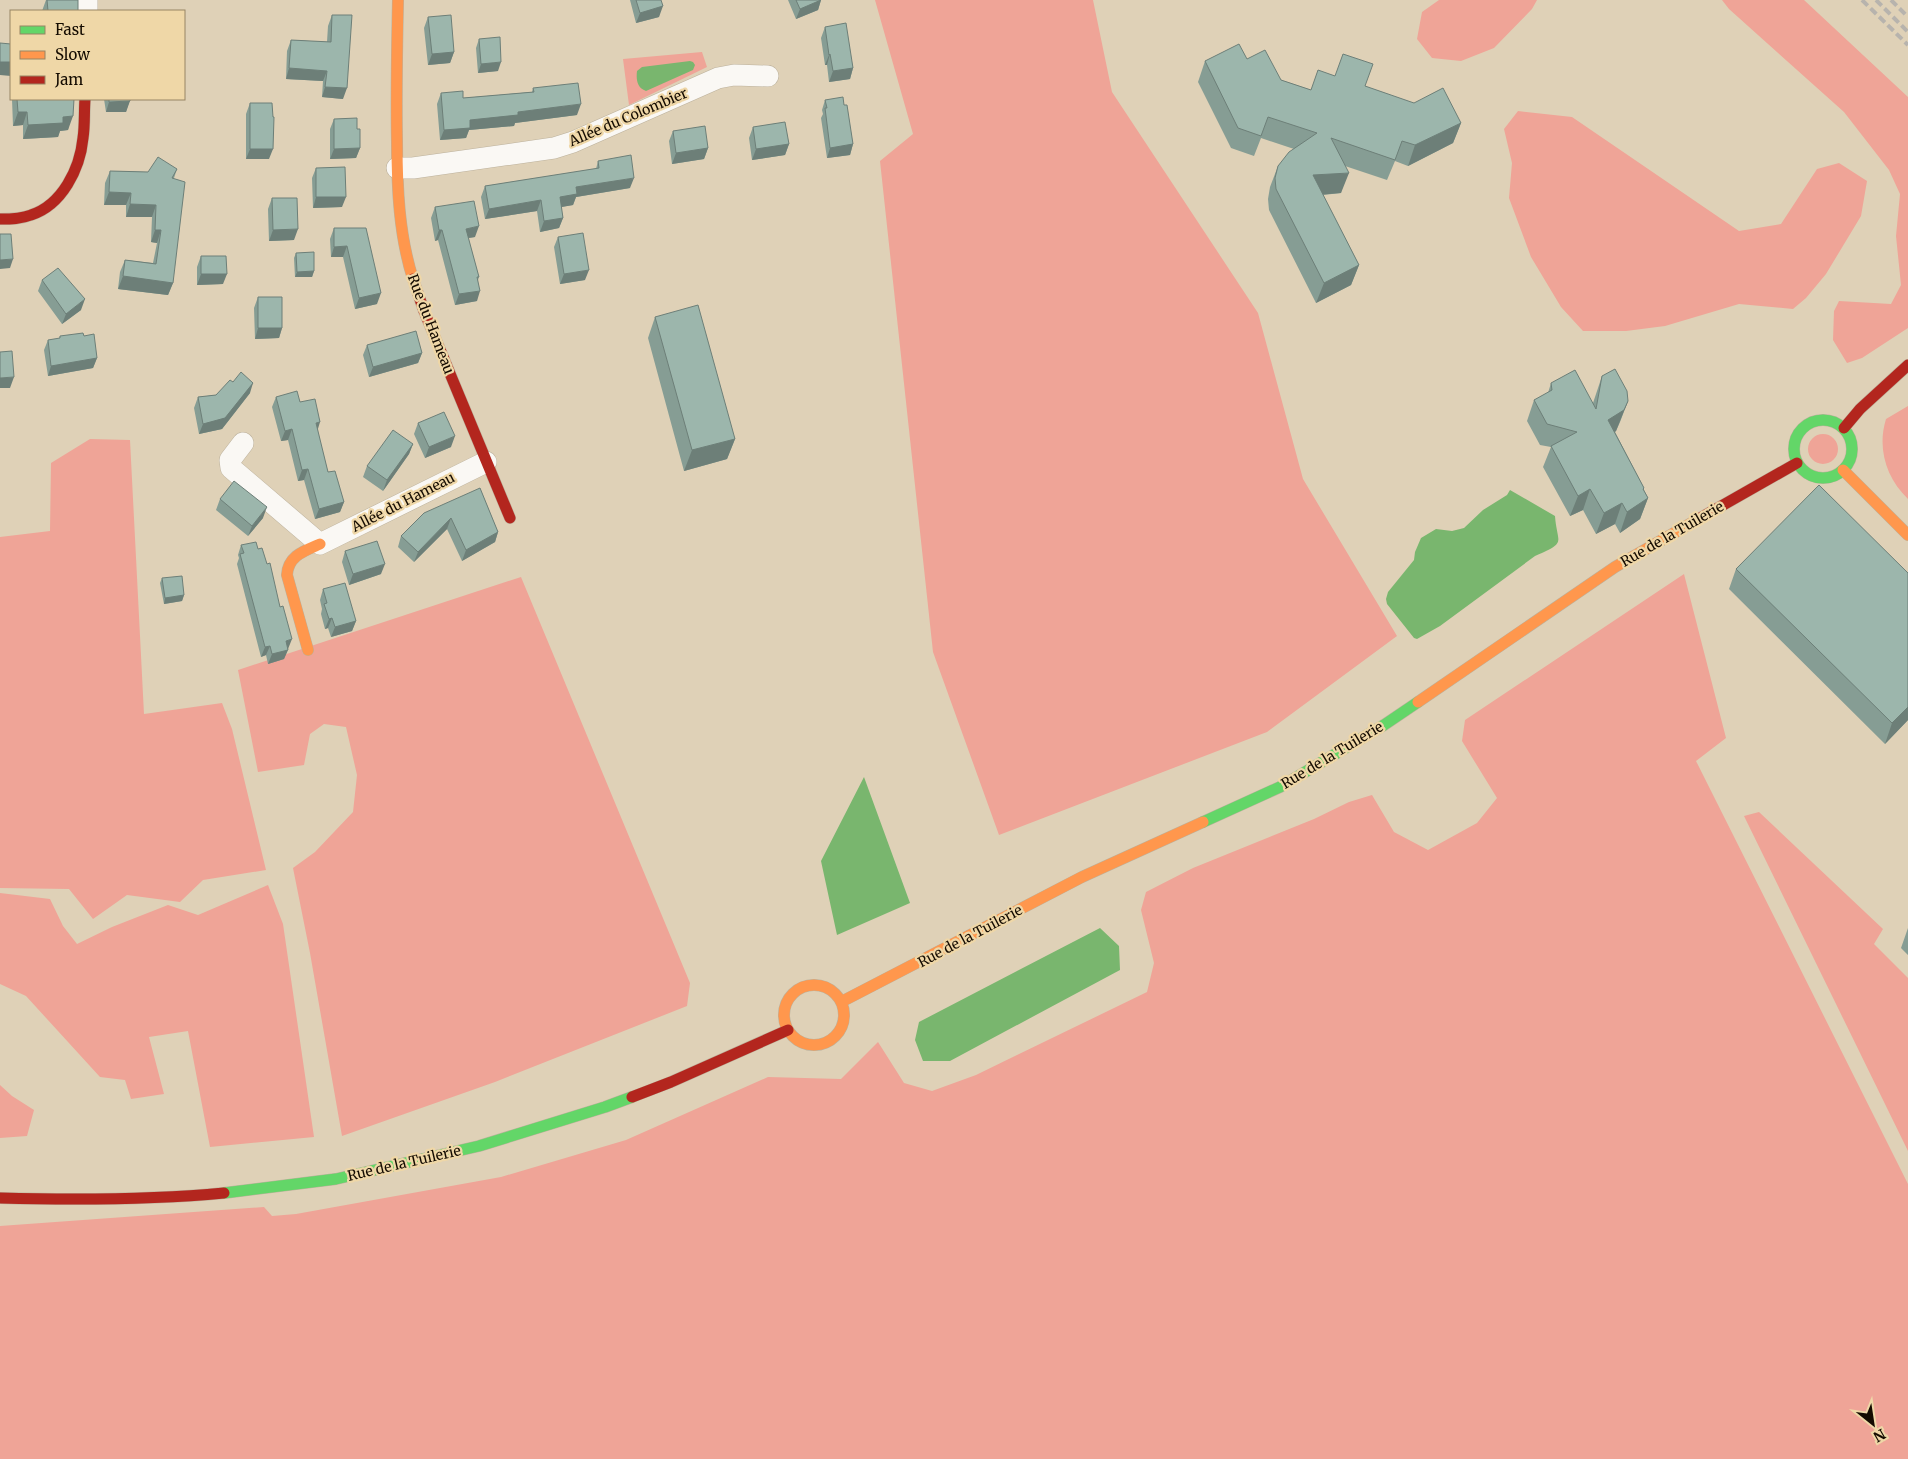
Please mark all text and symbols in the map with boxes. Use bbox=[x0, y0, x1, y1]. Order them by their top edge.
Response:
legend bbox=[10, 10, 185, 100]
text: Fast bbox=[55, 20, 85, 39]
text: Slow bbox=[55, 45, 90, 64]
text: Jam bbox=[54, 70, 83, 89]
street label: Allée du Colombier bbox=[565, 84, 690, 151]
street label: Rue du Hameau bbox=[404, 272, 458, 377]
street label: Allée du Hameau bbox=[347, 468, 458, 536]
street label: Rue de la Tuilerie bbox=[1617, 497, 1727, 571]
street label: Rue de la Tuilerie bbox=[1278, 717, 1386, 793]
street label: Rue de la Tuilerie bbox=[915, 901, 1025, 971]
street label: Rue de la Tuilerie bbox=[345, 1141, 463, 1185]
north arrow bbox=[1848, 1399, 1898, 1449]
text: N bbox=[1870, 1425, 1889, 1446]

